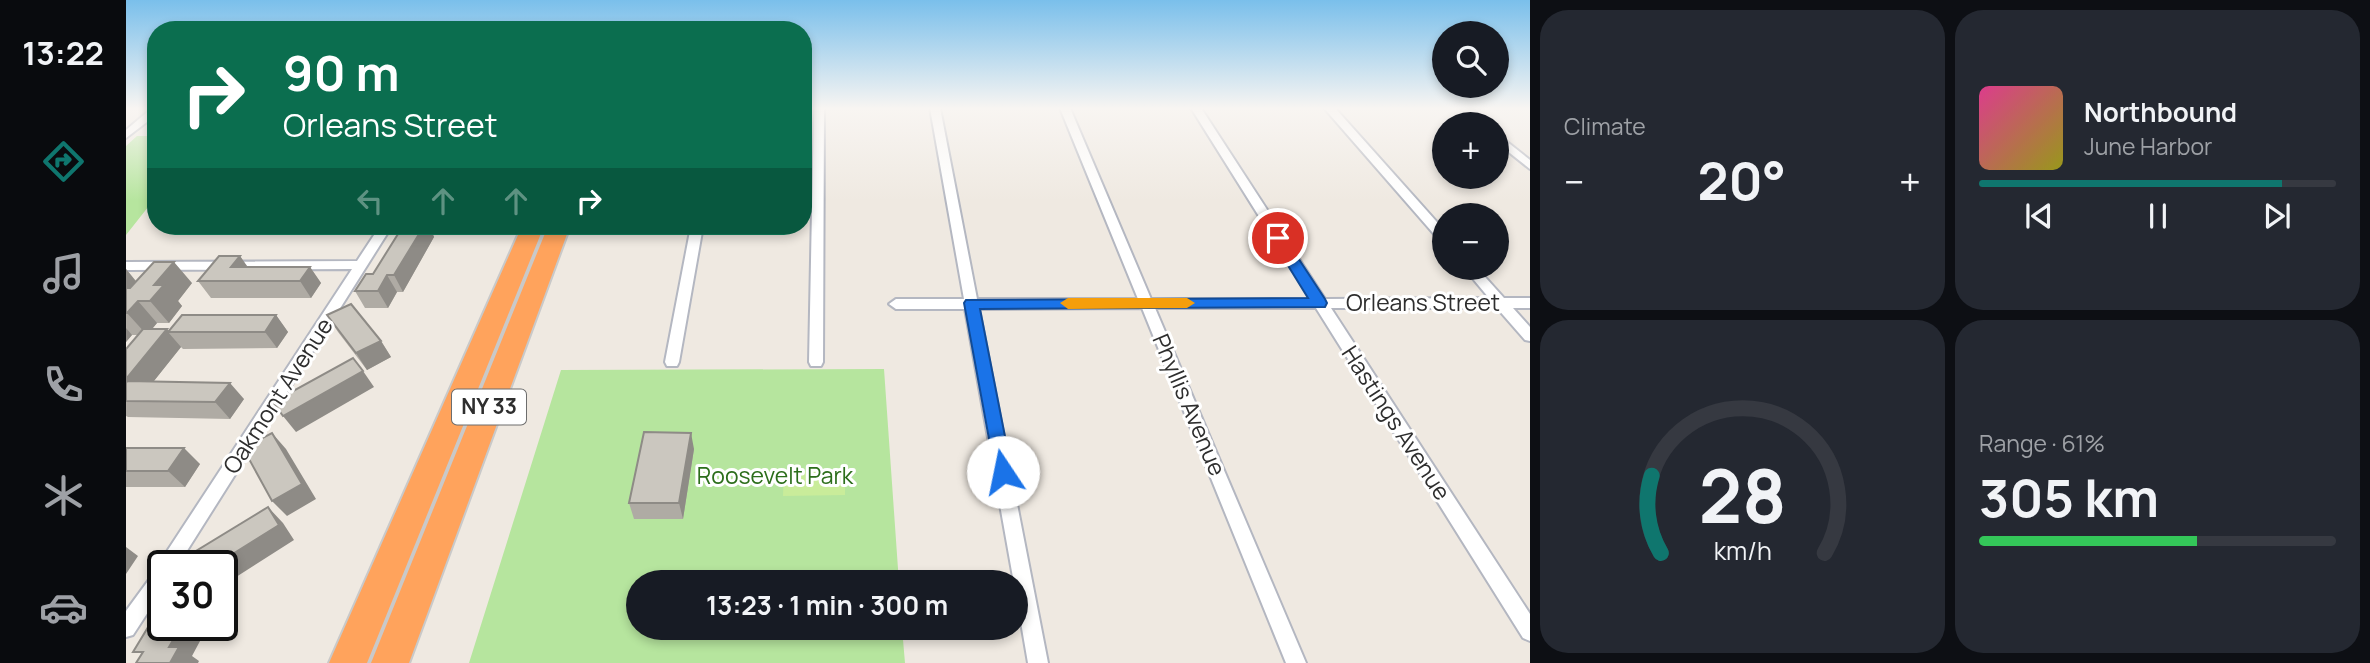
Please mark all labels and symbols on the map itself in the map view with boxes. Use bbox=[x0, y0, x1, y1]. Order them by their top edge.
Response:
pin bbox=[1248, 208, 1308, 268]
street label: Orleans Street bbox=[1346, 286, 1500, 318]
street label: Oakmont Avenue bbox=[215, 311, 340, 480]
street label: Phyllis Avenue bbox=[1146, 329, 1234, 480]
street label: Hastings Avenue bbox=[1335, 339, 1459, 506]
road number: NY 33 bbox=[452, 390, 526, 424]
position arrow bbox=[966, 435, 1040, 509]
park label: Roosevelt Park bbox=[697, 459, 854, 491]
speed limit sign: 30 bbox=[147, 550, 238, 641]

